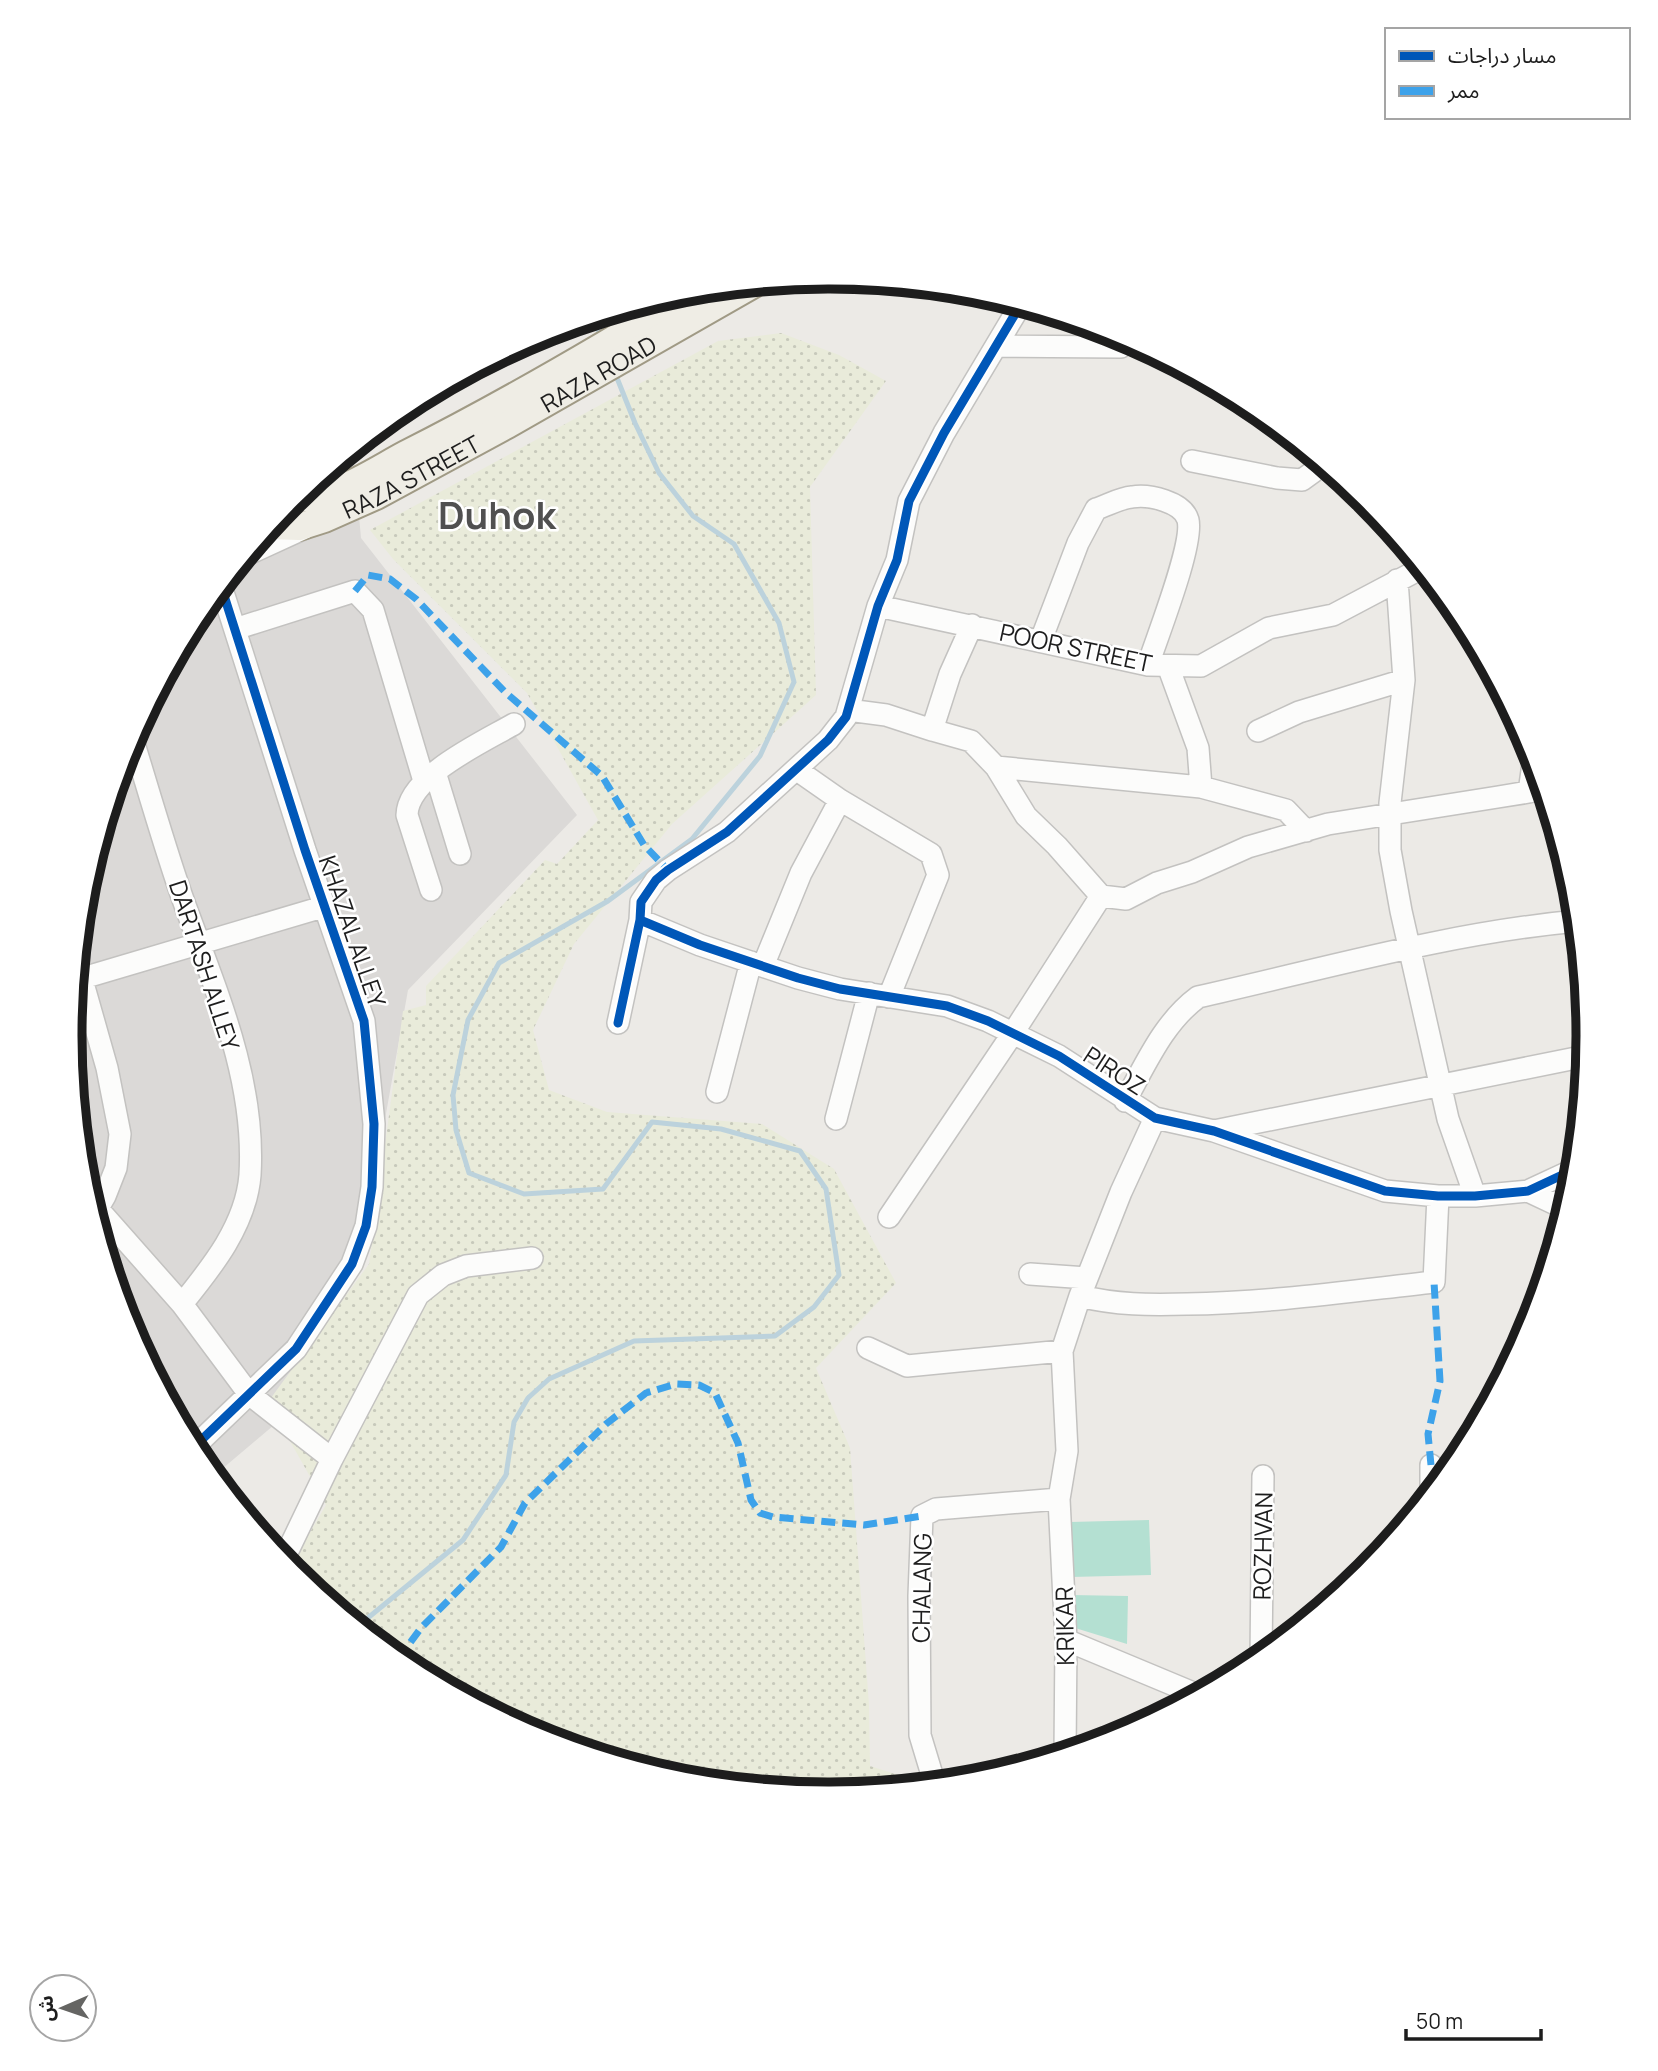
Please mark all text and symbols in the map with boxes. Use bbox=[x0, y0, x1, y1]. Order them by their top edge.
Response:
legend bbox=[1385, 28, 1630, 119]
text: مسار دراجات bbox=[1448, 41, 1556, 69]
text: ممر bbox=[1447, 76, 1479, 104]
street label: RAZA ROAD bbox=[534, 327, 662, 419]
street label: RAZA STREET bbox=[337, 426, 486, 526]
district label: Duhok bbox=[438, 488, 558, 540]
street label: POOR STREET bbox=[997, 615, 1156, 679]
street label: KHAZAL ALLEY bbox=[312, 851, 395, 1012]
street label: DARTASH ALLEY bbox=[162, 876, 248, 1055]
street label: PIROZ bbox=[1078, 1038, 1152, 1102]
street label: ROZHVAN bbox=[1245, 1492, 1279, 1600]
street label: CHALANG bbox=[904, 1533, 938, 1643]
street label: KRIKAR bbox=[1047, 1586, 1081, 1666]
north arrow bbox=[28, 1973, 98, 2043]
text: ش bbox=[33, 1995, 59, 2022]
scale bar bbox=[1406, 1997, 1541, 2041]
text: 50 m bbox=[1416, 2007, 1463, 2035]

